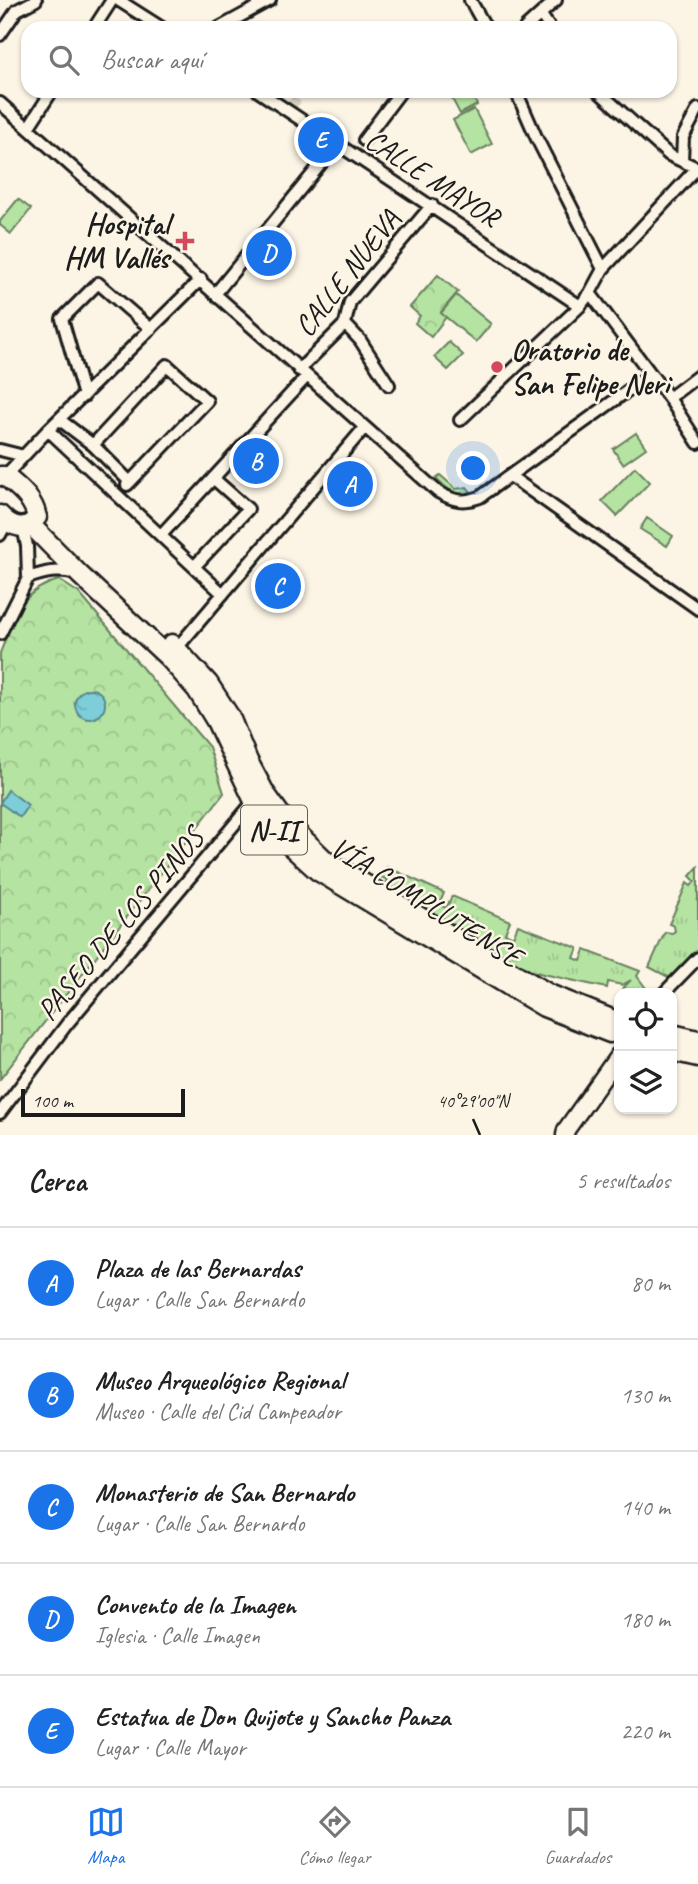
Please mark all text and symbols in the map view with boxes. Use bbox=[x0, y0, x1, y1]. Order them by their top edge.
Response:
search box bbox=[21, 21, 677, 98]
icon: search bbox=[45, 41, 83, 79]
text: Buscar aquí bbox=[101, 43, 203, 76]
pin: E bbox=[298, 114, 344, 166]
street label: CALLE MAYOR bbox=[358, 120, 509, 237]
street label: CALLE NUEVA bbox=[286, 201, 409, 344]
place label: Hospital HM Vallés bbox=[64, 205, 175, 277]
pin: D bbox=[246, 227, 292, 279]
marker: Hospital HM Vallés bbox=[175, 231, 195, 251]
place label: Oratorio de San Felipe Neri bbox=[511, 331, 673, 403]
marker: Oratorio de San Felipe Neri bbox=[489, 359, 505, 375]
pin: B bbox=[233, 435, 279, 487]
your location bbox=[456, 451, 490, 485]
pin: A bbox=[327, 458, 373, 510]
pin: C bbox=[255, 560, 301, 612]
road number: N-II bbox=[241, 806, 307, 854]
street label: PASEO DE LOS PINOS bbox=[28, 817, 214, 1028]
street label: VÍA COMPLUTENSE bbox=[323, 828, 532, 978]
map controls bbox=[614, 988, 677, 1114]
button: locate bbox=[614, 988, 677, 1051]
button: layers bbox=[614, 1051, 677, 1114]
scale bar bbox=[21, 1086, 186, 1118]
text: 100 m bbox=[32, 1089, 73, 1113]
text: 40°29'00"N bbox=[438, 1090, 512, 1112]
text: Cerca bbox=[28, 1162, 86, 1200]
text: 5 resultados bbox=[576, 1166, 670, 1195]
text: Plaza de las Bernardas bbox=[95, 1252, 301, 1285]
text: A bbox=[45, 1269, 57, 1298]
text: 80 m bbox=[631, 1269, 670, 1298]
text: Lugar · Calle San Bernardo bbox=[95, 1285, 304, 1314]
text: Museo Arqueológico Regional bbox=[95, 1364, 345, 1397]
text: B bbox=[45, 1381, 57, 1410]
text: 130 m bbox=[621, 1381, 670, 1410]
text: Museo · Calle del Cid Campeador bbox=[95, 1397, 341, 1426]
text: Monasterio de San Bernardo bbox=[95, 1476, 354, 1509]
text: C bbox=[46, 1493, 56, 1522]
text: 140 m bbox=[621, 1493, 670, 1522]
text: Lugar · Calle San Bernardo bbox=[95, 1509, 304, 1538]
text: Convento de la Imagen bbox=[95, 1588, 296, 1621]
text: D bbox=[44, 1605, 58, 1634]
text: 180 m bbox=[621, 1605, 670, 1634]
text: Iglesia · Calle Imagen bbox=[95, 1621, 260, 1650]
text: Estatua de Don Quijote y Sancho Panza bbox=[95, 1700, 450, 1733]
text: E bbox=[45, 1717, 57, 1746]
text: 220 m bbox=[621, 1717, 670, 1746]
text: Lugar · Calle Mayor bbox=[95, 1733, 245, 1762]
tab: Mapa bbox=[87, 1803, 125, 1869]
tab: Cómo llegar bbox=[299, 1803, 371, 1869]
tab: Guardados bbox=[544, 1803, 611, 1869]

